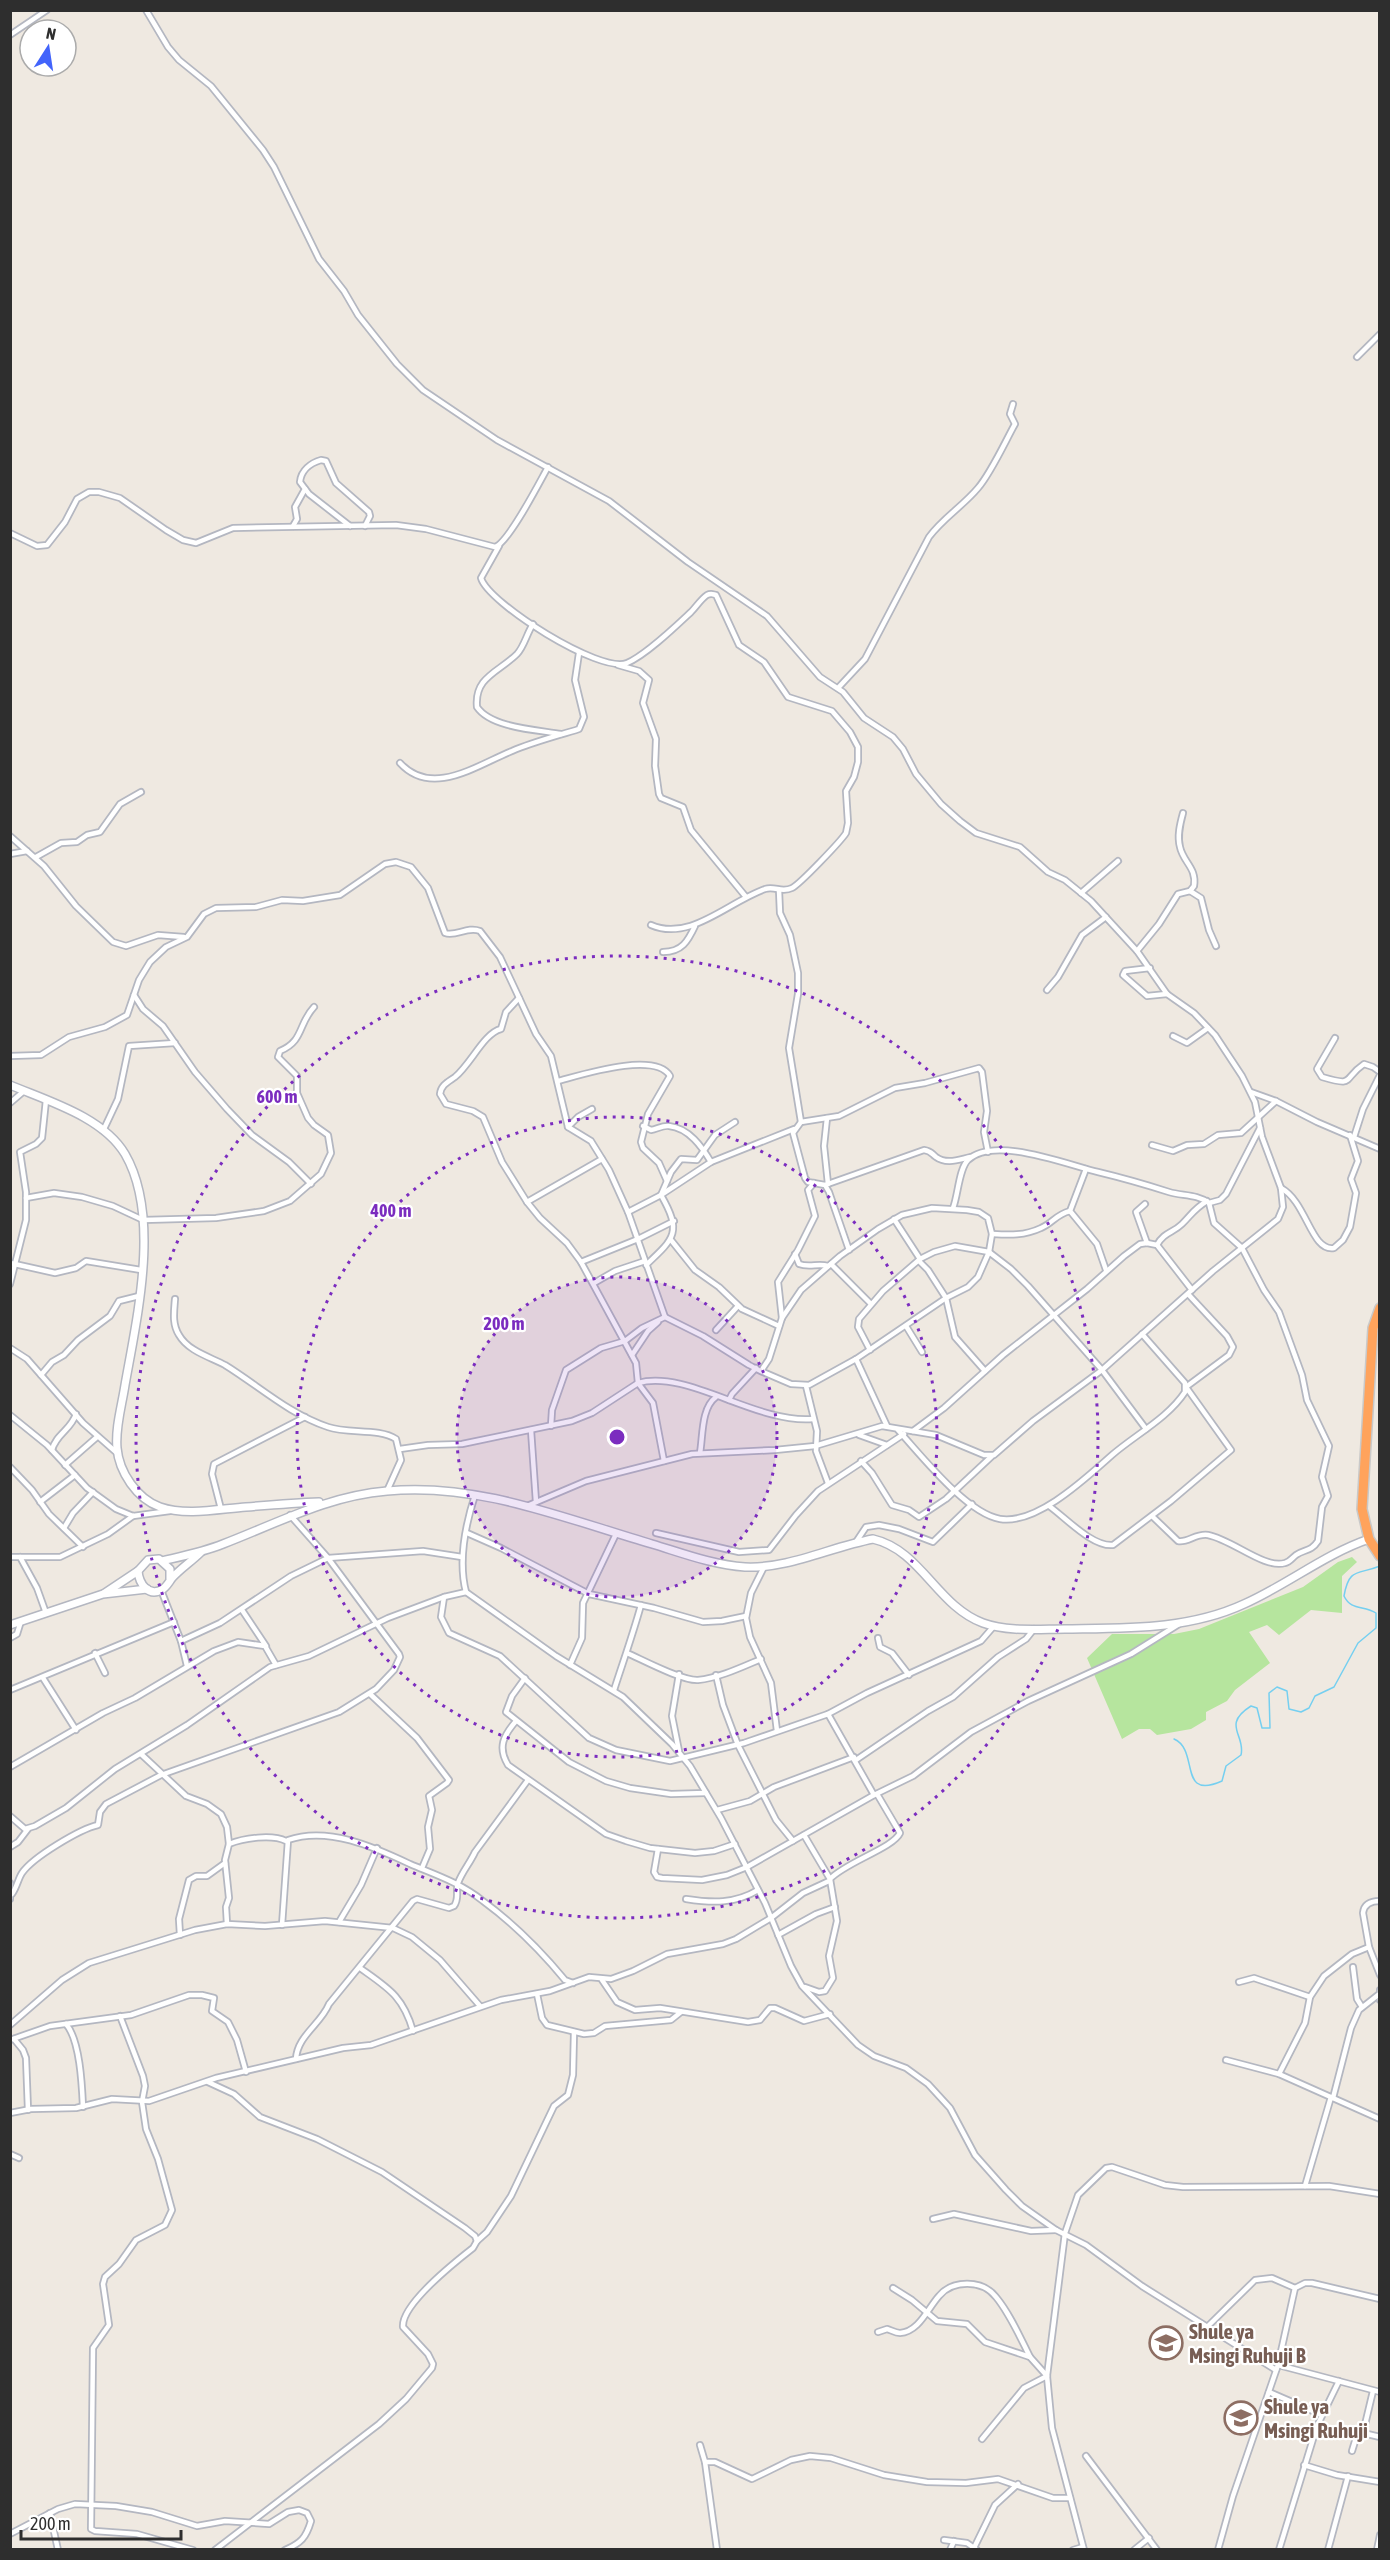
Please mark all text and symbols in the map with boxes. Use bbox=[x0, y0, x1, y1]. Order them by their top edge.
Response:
north arrow bbox=[18, 18, 78, 78]
text: N bbox=[45, 24, 58, 43]
text: 600 m bbox=[257, 1086, 297, 1107]
text: 400 m bbox=[370, 1200, 411, 1221]
text: 200 m bbox=[484, 1313, 524, 1334]
centre of rings bbox=[607, 1427, 627, 1447]
place label: Shule ya Msingi Ruhuji B bbox=[1189, 2319, 1306, 2367]
school or university icon: Shule ya Msingi Ruhuji B bbox=[1148, 2325, 1184, 2361]
place label: Shule ya Msingi Ruhuji bbox=[1264, 2394, 1368, 2442]
school or university icon: Shule ya Msingi Ruhuji bbox=[1223, 2400, 1259, 2436]
scale bar bbox=[21, 2503, 182, 2541]
text: 200 m bbox=[30, 2513, 71, 2534]

